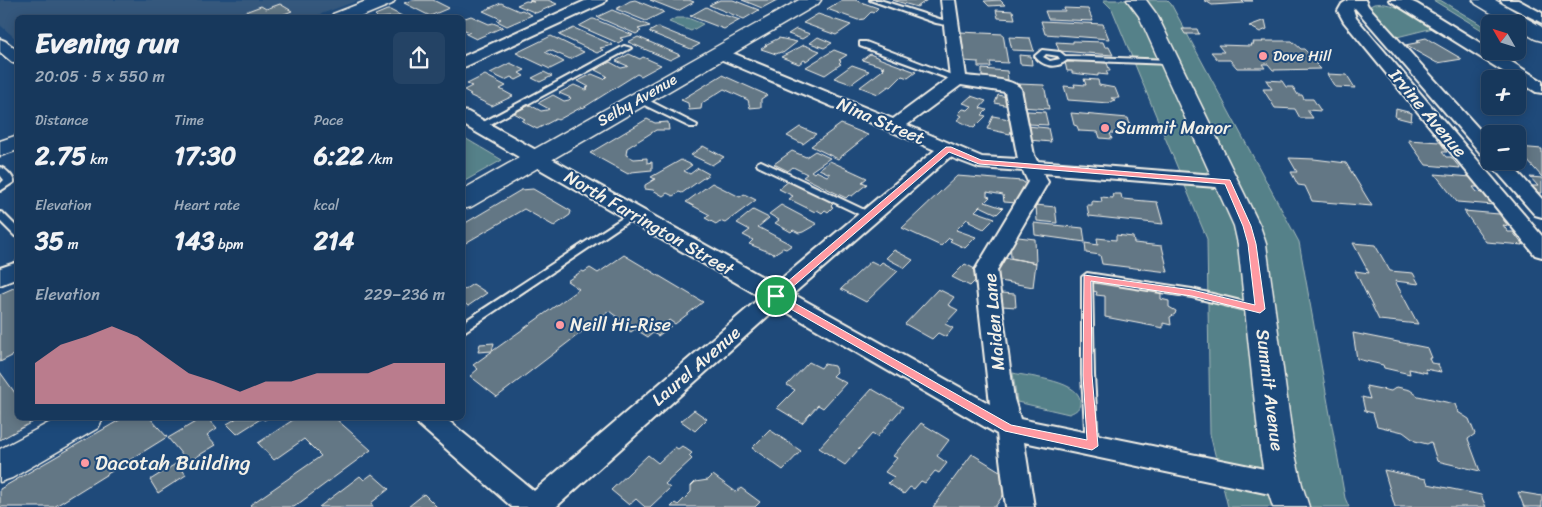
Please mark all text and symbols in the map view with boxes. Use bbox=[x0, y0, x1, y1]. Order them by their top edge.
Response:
north arrow bbox=[1481, 15, 1526, 60]
map controls bbox=[1481, 15, 1526, 170]
text: Evening run bbox=[35, 18, 179, 67]
button: share bbox=[393, 32, 445, 84]
place label: Dove Hill bbox=[1273, 43, 1332, 69]
marker: Dove Hill bbox=[1257, 50, 1269, 62]
street label: Irvine Avenue bbox=[1380, 60, 1475, 165]
text: 20:05 · 5 × 550 m bbox=[35, 62, 165, 91]
street label: Selby Avenue bbox=[592, 67, 682, 133]
button: + bbox=[1481, 70, 1526, 115]
street label: Nina Street bbox=[832, 88, 930, 154]
text: Distance bbox=[35, 108, 88, 133]
text: Time bbox=[174, 108, 204, 133]
text: Pace bbox=[314, 108, 343, 133]
place label: Summit Manor bbox=[1115, 112, 1232, 144]
marker: Summit Manor bbox=[1099, 122, 1111, 134]
button: − bbox=[1481, 125, 1526, 170]
text: 2.75 bbox=[35, 133, 87, 178]
text: 17:30 bbox=[174, 133, 236, 178]
text: 6:22 bbox=[314, 133, 364, 178]
text: km bbox=[87, 147, 108, 172]
text: /km bbox=[364, 147, 393, 172]
street label: North Farrington Street bbox=[558, 161, 741, 285]
text: Elevation bbox=[35, 193, 92, 218]
text: Heart rate bbox=[174, 193, 240, 218]
text: kcal bbox=[314, 193, 339, 218]
text: 35 bbox=[35, 218, 64, 263]
text: 143 bbox=[174, 218, 214, 263]
text: 214 bbox=[314, 218, 354, 263]
text: m bbox=[64, 232, 78, 257]
text: bpm bbox=[214, 232, 244, 257]
street label: Maiden Lane bbox=[974, 272, 1014, 372]
pin bbox=[755, 275, 797, 317]
text: Elevation bbox=[35, 280, 100, 309]
text: 229–236 m bbox=[364, 280, 445, 309]
icon: arrive bbox=[762, 282, 790, 310]
place label: Neill Hi-Rise bbox=[570, 309, 671, 341]
street label: Laurel Avenue bbox=[644, 318, 748, 414]
marker: Neill Hi-Rise bbox=[554, 319, 566, 331]
street label: Summit Avenue bbox=[1247, 327, 1293, 453]
place label: Dacotah Building bbox=[95, 444, 251, 482]
marker: Dacotah Building bbox=[79, 457, 91, 469]

